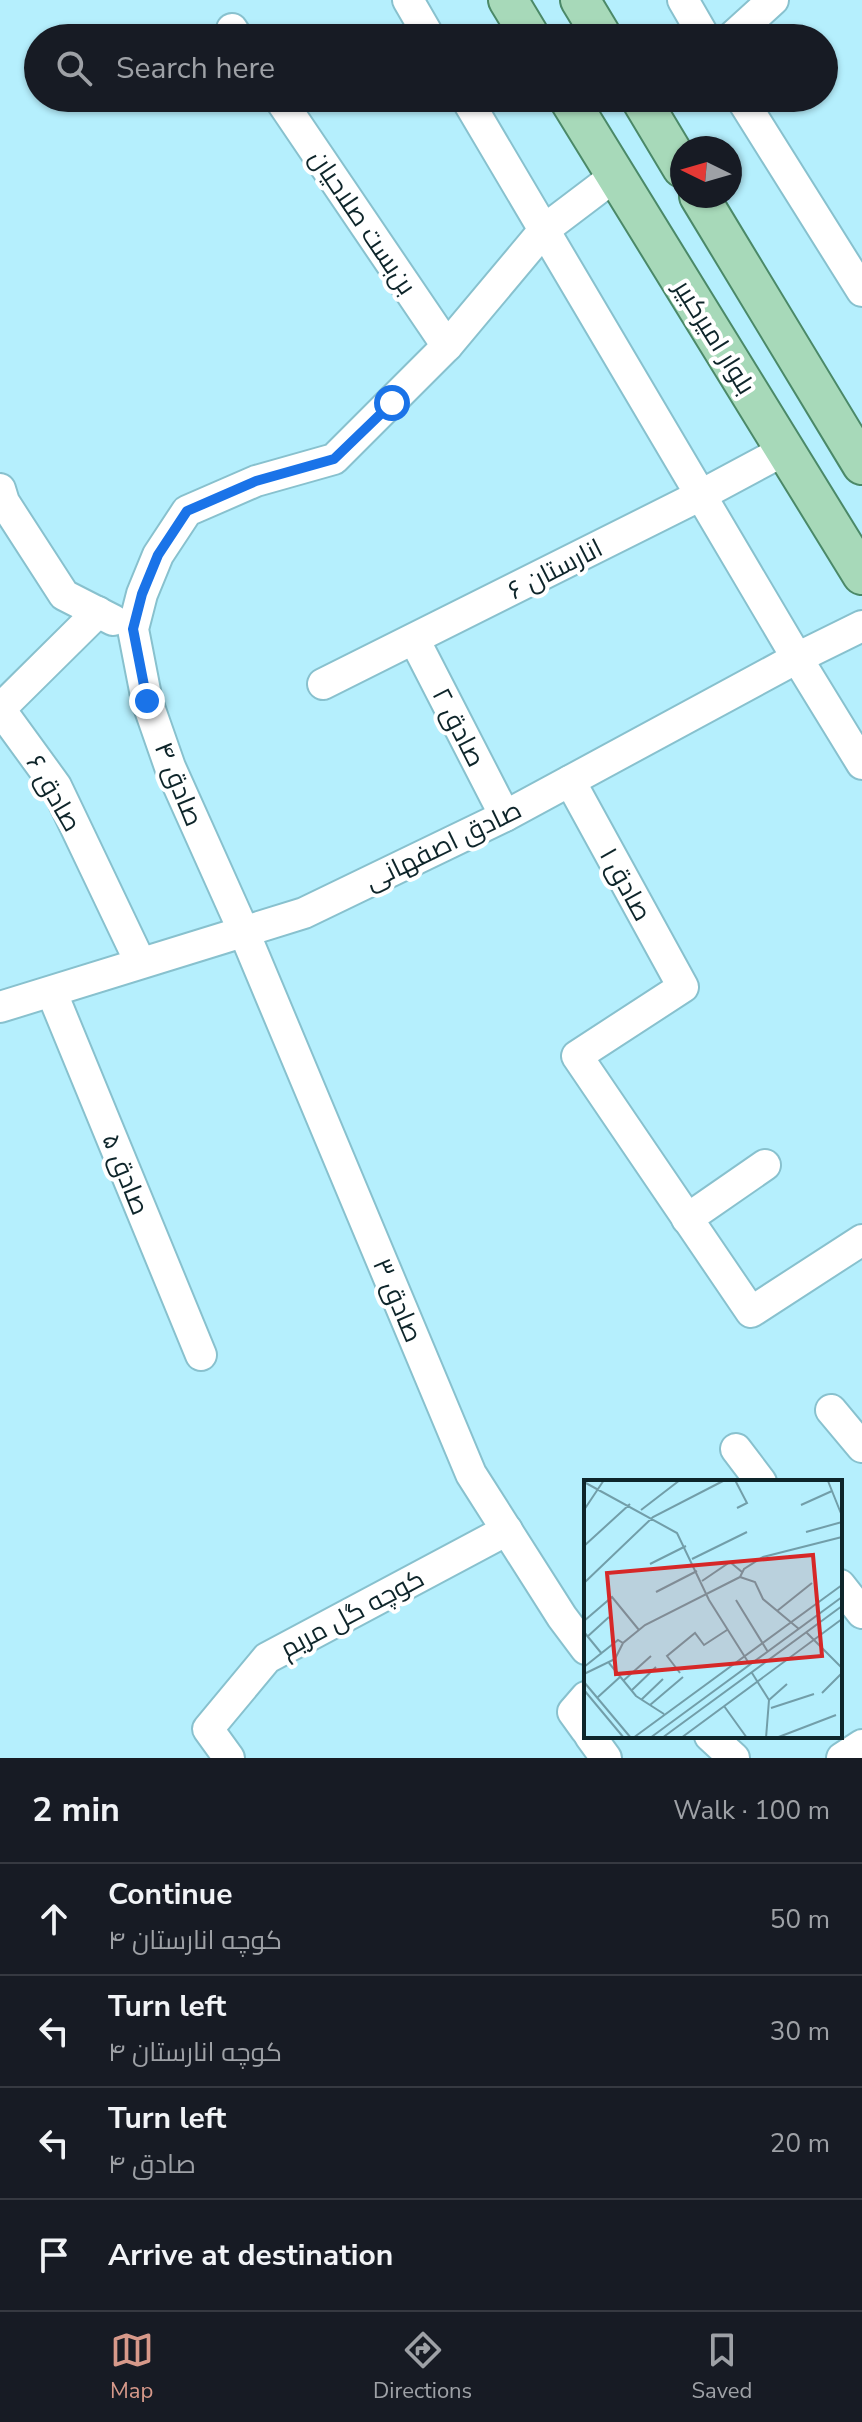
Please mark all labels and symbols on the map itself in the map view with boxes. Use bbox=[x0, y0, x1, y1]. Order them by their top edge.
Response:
north arrow bbox=[670, 136, 742, 208]
street label: بن‌بست صلاحیان bbox=[301, 143, 424, 302]
street label: بلوار امیرکبیر bbox=[665, 272, 764, 401]
route start bbox=[374, 385, 410, 421]
street label: انارستان ۶ bbox=[502, 531, 608, 608]
street label: صادق ۲ bbox=[424, 682, 493, 773]
route end bbox=[129, 683, 165, 719]
street label: صادق ۴ bbox=[146, 737, 211, 832]
street label: صادق ۶ bbox=[18, 749, 89, 838]
street label: صادق اصفهانی bbox=[359, 792, 527, 899]
street label: صادق ۱ bbox=[591, 841, 660, 927]
street label: صادق ۵ bbox=[93, 1128, 158, 1220]
street label: صادق ۳ bbox=[364, 1253, 431, 1348]
inset map bbox=[584, 1480, 842, 1738]
street label: کوچه گل مریم bbox=[274, 1561, 430, 1666]

